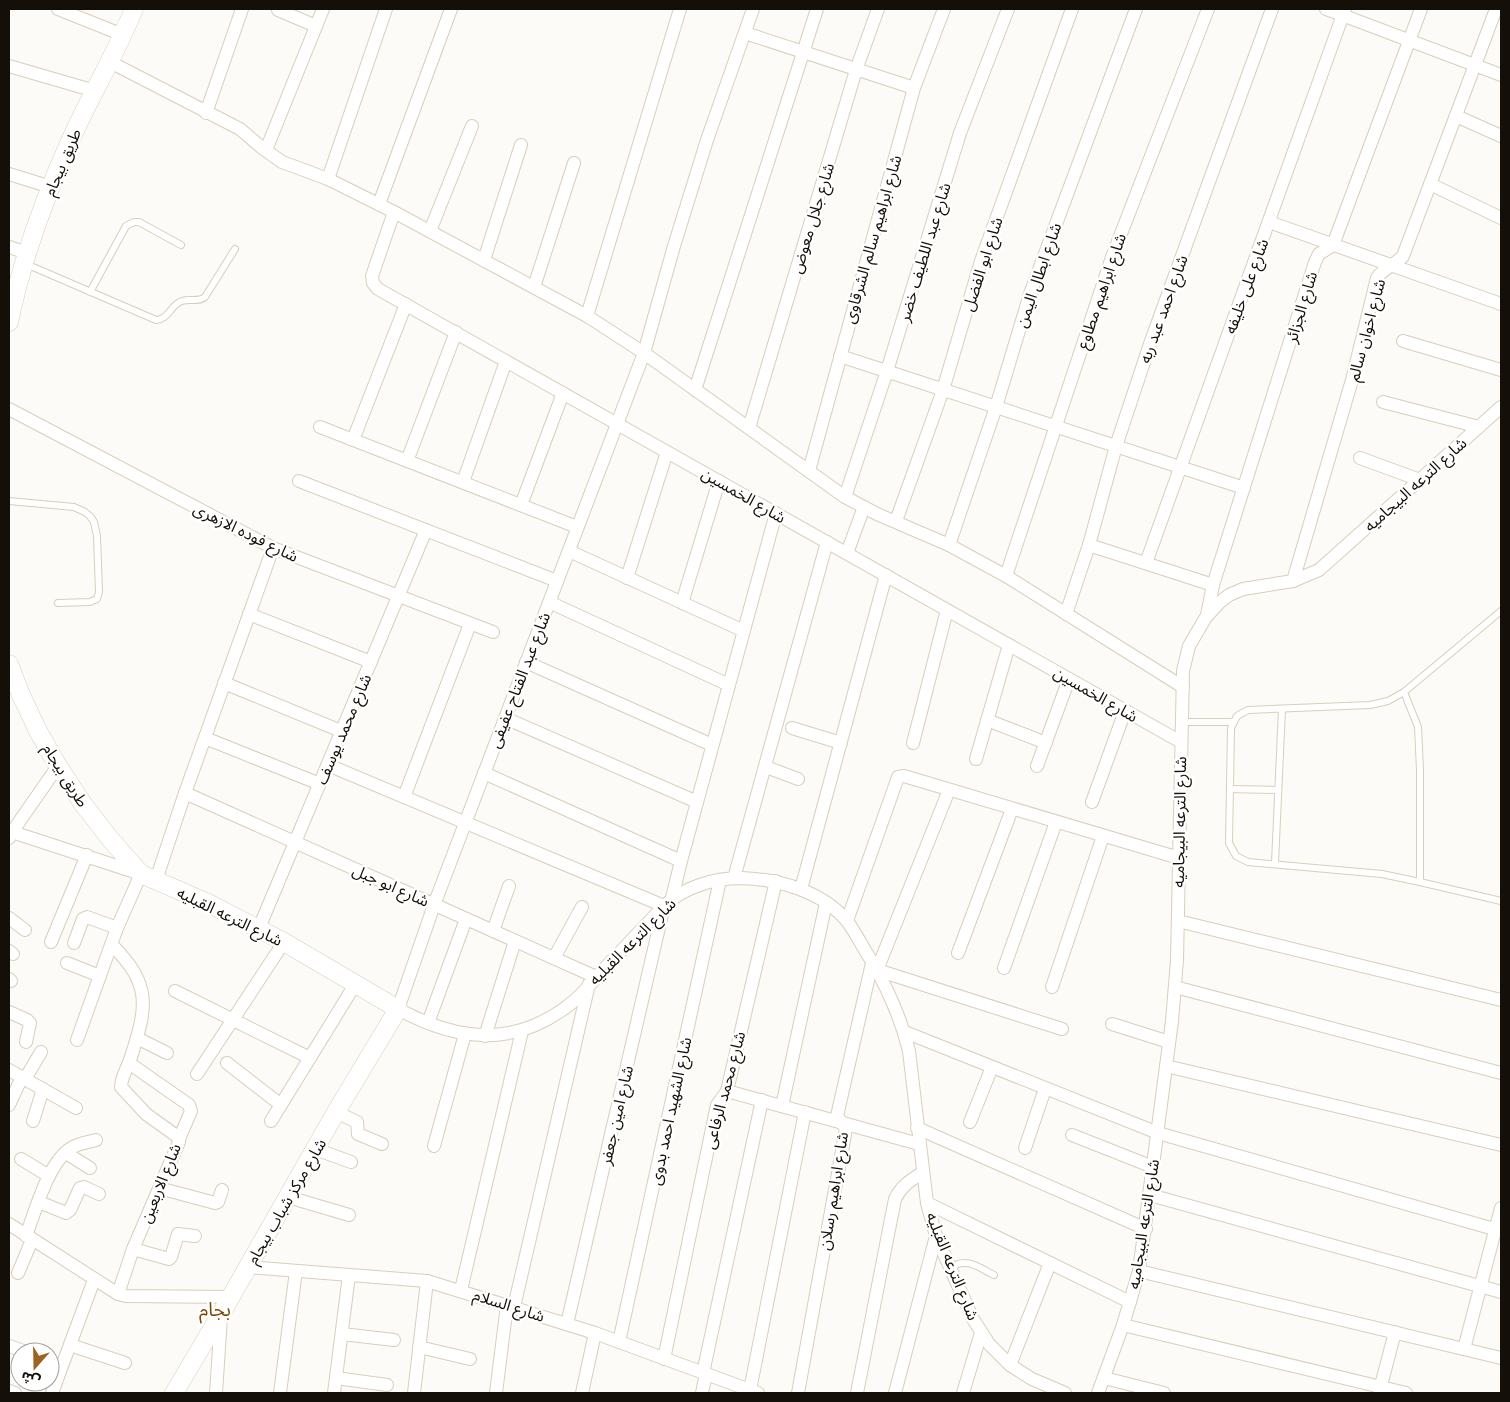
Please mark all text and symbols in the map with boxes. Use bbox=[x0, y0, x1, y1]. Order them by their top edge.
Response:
street label: طريق بيجام bbox=[40, 125, 88, 200]
street label: شارع ابراهيم سالم الشرقاوى bbox=[839, 153, 909, 326]
street label: شارع جلال معوض bbox=[787, 161, 841, 277]
street label: شارع عبد اللطيف خضر bbox=[894, 180, 957, 326]
street label: شارع ابو الفضل bbox=[958, 215, 1009, 315]
street label: شارع ابطال اليمن bbox=[1012, 220, 1068, 331]
street label: شارع ابراهيم مطاوع bbox=[1073, 231, 1133, 352]
street label: شارع على خليفه bbox=[1220, 236, 1275, 337]
street label: شارع احمد عبد ربه bbox=[1135, 252, 1195, 367]
street label: شارع الجزائر bbox=[1281, 269, 1324, 347]
street label: شارع اخوان سالم bbox=[1344, 277, 1392, 384]
street label: شارع الترعه البيجاميه bbox=[1360, 433, 1473, 538]
street label: شارع الخمسين bbox=[697, 464, 789, 530]
street label: شارع فوده الازهرى bbox=[189, 499, 301, 569]
street label: شارع عبد الفتاح عفيفى bbox=[485, 610, 557, 752]
street label: شارع الخمسين bbox=[1049, 663, 1141, 729]
street label: شارع محمد يوسف bbox=[312, 671, 378, 788]
street label: طريق بيجام bbox=[36, 740, 93, 812]
street label: شارع الترعه البيجاميه bbox=[1169, 756, 1193, 888]
street label: شارع ابو جبل bbox=[348, 860, 432, 913]
street label: شارع الترعه القبليه bbox=[173, 883, 286, 953]
street label: شارع الترعه القبليه bbox=[585, 894, 682, 991]
street label: شارع محمد الرفاعى bbox=[700, 1029, 752, 1152]
street label: شارع الشهيد احمد بدوى bbox=[646, 1035, 698, 1187]
street label: شارع امين جعفر bbox=[596, 1064, 640, 1168]
street label: شارع ابراهيم رسلان bbox=[815, 1130, 855, 1252]
street label: شارع مركز شباب بيجام bbox=[243, 1135, 333, 1269]
street label: شارع الاربعين bbox=[136, 1141, 188, 1227]
street label: شارع الترعه البيجاميه bbox=[1124, 1158, 1166, 1291]
street label: شارع الترعه القبليه bbox=[919, 1209, 983, 1324]
street label: شارع السلام bbox=[470, 1285, 547, 1329]
district label: بجام bbox=[199, 1298, 231, 1324]
north arrow bbox=[10, 1342, 60, 1392]
text: ش bbox=[19, 1368, 42, 1390]

